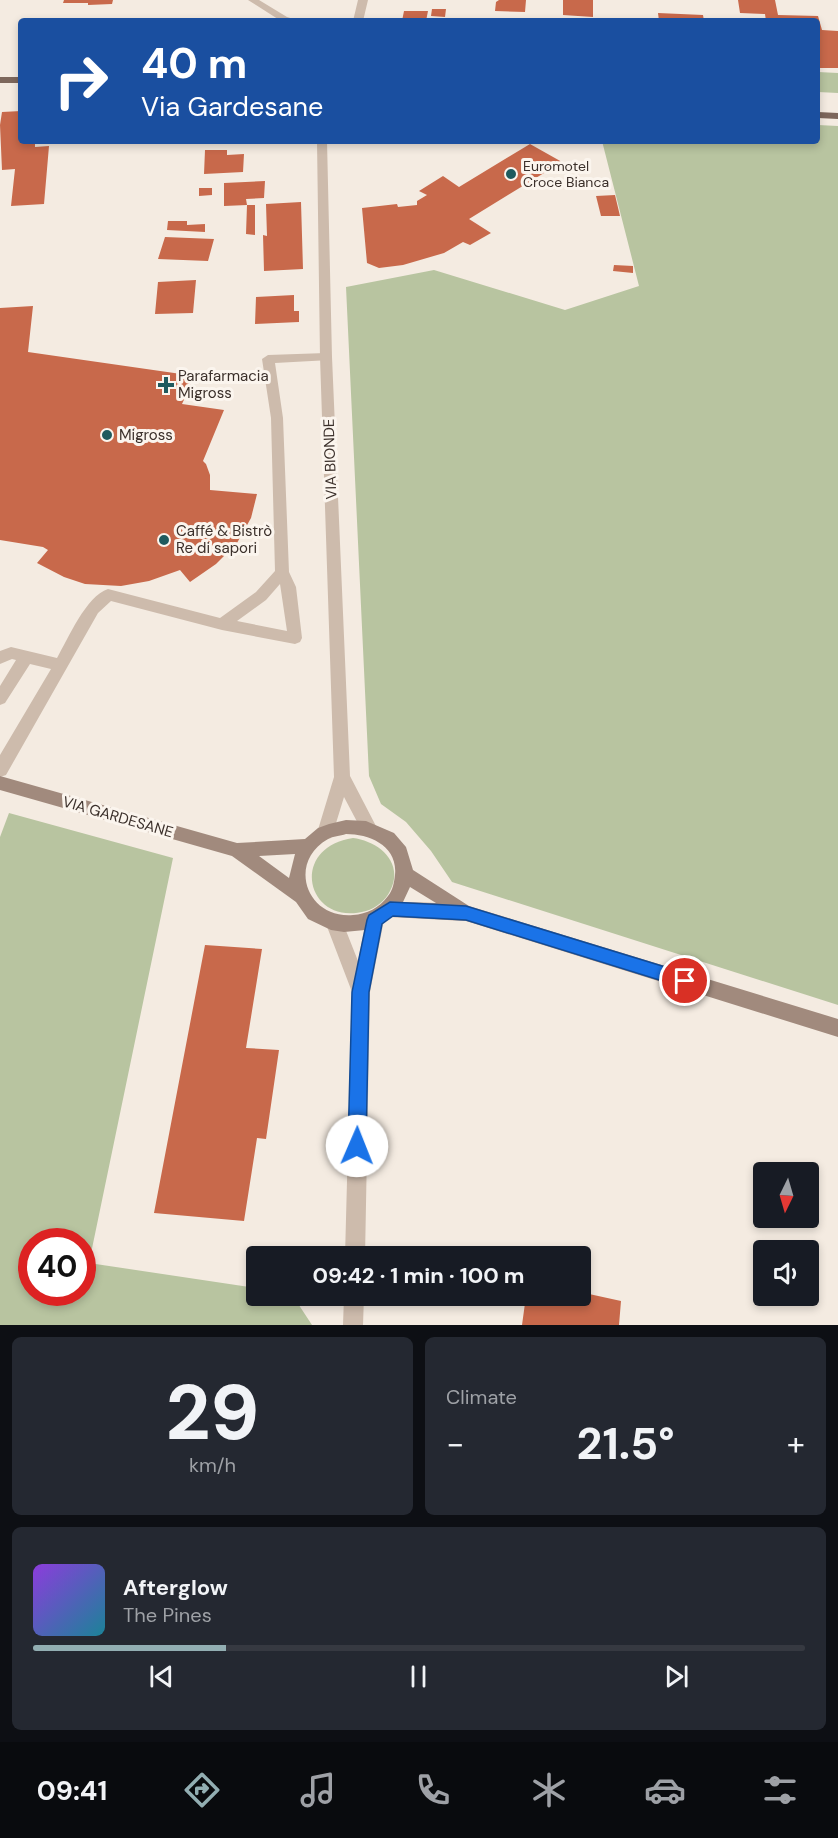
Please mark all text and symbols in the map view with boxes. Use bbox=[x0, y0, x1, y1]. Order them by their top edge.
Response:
text: 40 m bbox=[141, 36, 247, 91]
icon: right bbox=[42, 42, 120, 120]
text: Via Gardesane bbox=[141, 89, 323, 124]
place label: Euromotel Croce Bianca bbox=[523, 157, 609, 191]
marker: Euromotel Croce Bianca bbox=[504, 167, 518, 181]
place label: Parafarmacia Migross bbox=[178, 366, 269, 403]
marker: Parafarmacia Migross bbox=[159, 378, 173, 392]
street label: VIA BIONDE bbox=[319, 418, 341, 500]
place label: Migross bbox=[119, 425, 173, 445]
marker: Migross bbox=[100, 428, 114, 442]
place label: Caffé & Bistrò Re di sapori bbox=[176, 521, 272, 558]
marker: Caffé & Bistrò Re di sapori bbox=[157, 533, 171, 547]
street label: VIA GARDESANE bbox=[60, 792, 176, 842]
pin bbox=[659, 955, 710, 1006]
icon: arrive bbox=[668, 964, 701, 997]
position arrow bbox=[325, 1114, 389, 1178]
north arrow bbox=[753, 1162, 819, 1228]
map controls bbox=[753, 1162, 819, 1306]
speed limit sign: 40 bbox=[18, 1228, 96, 1306]
button: sound bbox=[753, 1240, 819, 1306]
text: 09:42 · 1 min · 100 m bbox=[312, 1261, 525, 1290]
text: 29 bbox=[165, 1362, 260, 1463]
text: Climate bbox=[446, 1384, 517, 1410]
text: 21.5° bbox=[576, 1414, 675, 1473]
text: − bbox=[446, 1422, 464, 1465]
text: + bbox=[787, 1422, 805, 1465]
text: km/h bbox=[189, 1452, 236, 1478]
text: Afterglow bbox=[123, 1573, 228, 1602]
text: The Pines bbox=[123, 1602, 212, 1628]
icon: previous bbox=[145, 1660, 178, 1693]
icon: pause bbox=[402, 1660, 435, 1693]
icon: next bbox=[660, 1660, 693, 1693]
icon: directions bbox=[181, 1769, 223, 1811]
icon: music bbox=[297, 1769, 339, 1811]
icon: phone bbox=[412, 1769, 454, 1811]
icon: climate bbox=[528, 1769, 570, 1811]
icon: car bbox=[644, 1769, 686, 1811]
icon: filters bbox=[759, 1769, 801, 1811]
text: 09:41 bbox=[37, 1773, 107, 1808]

